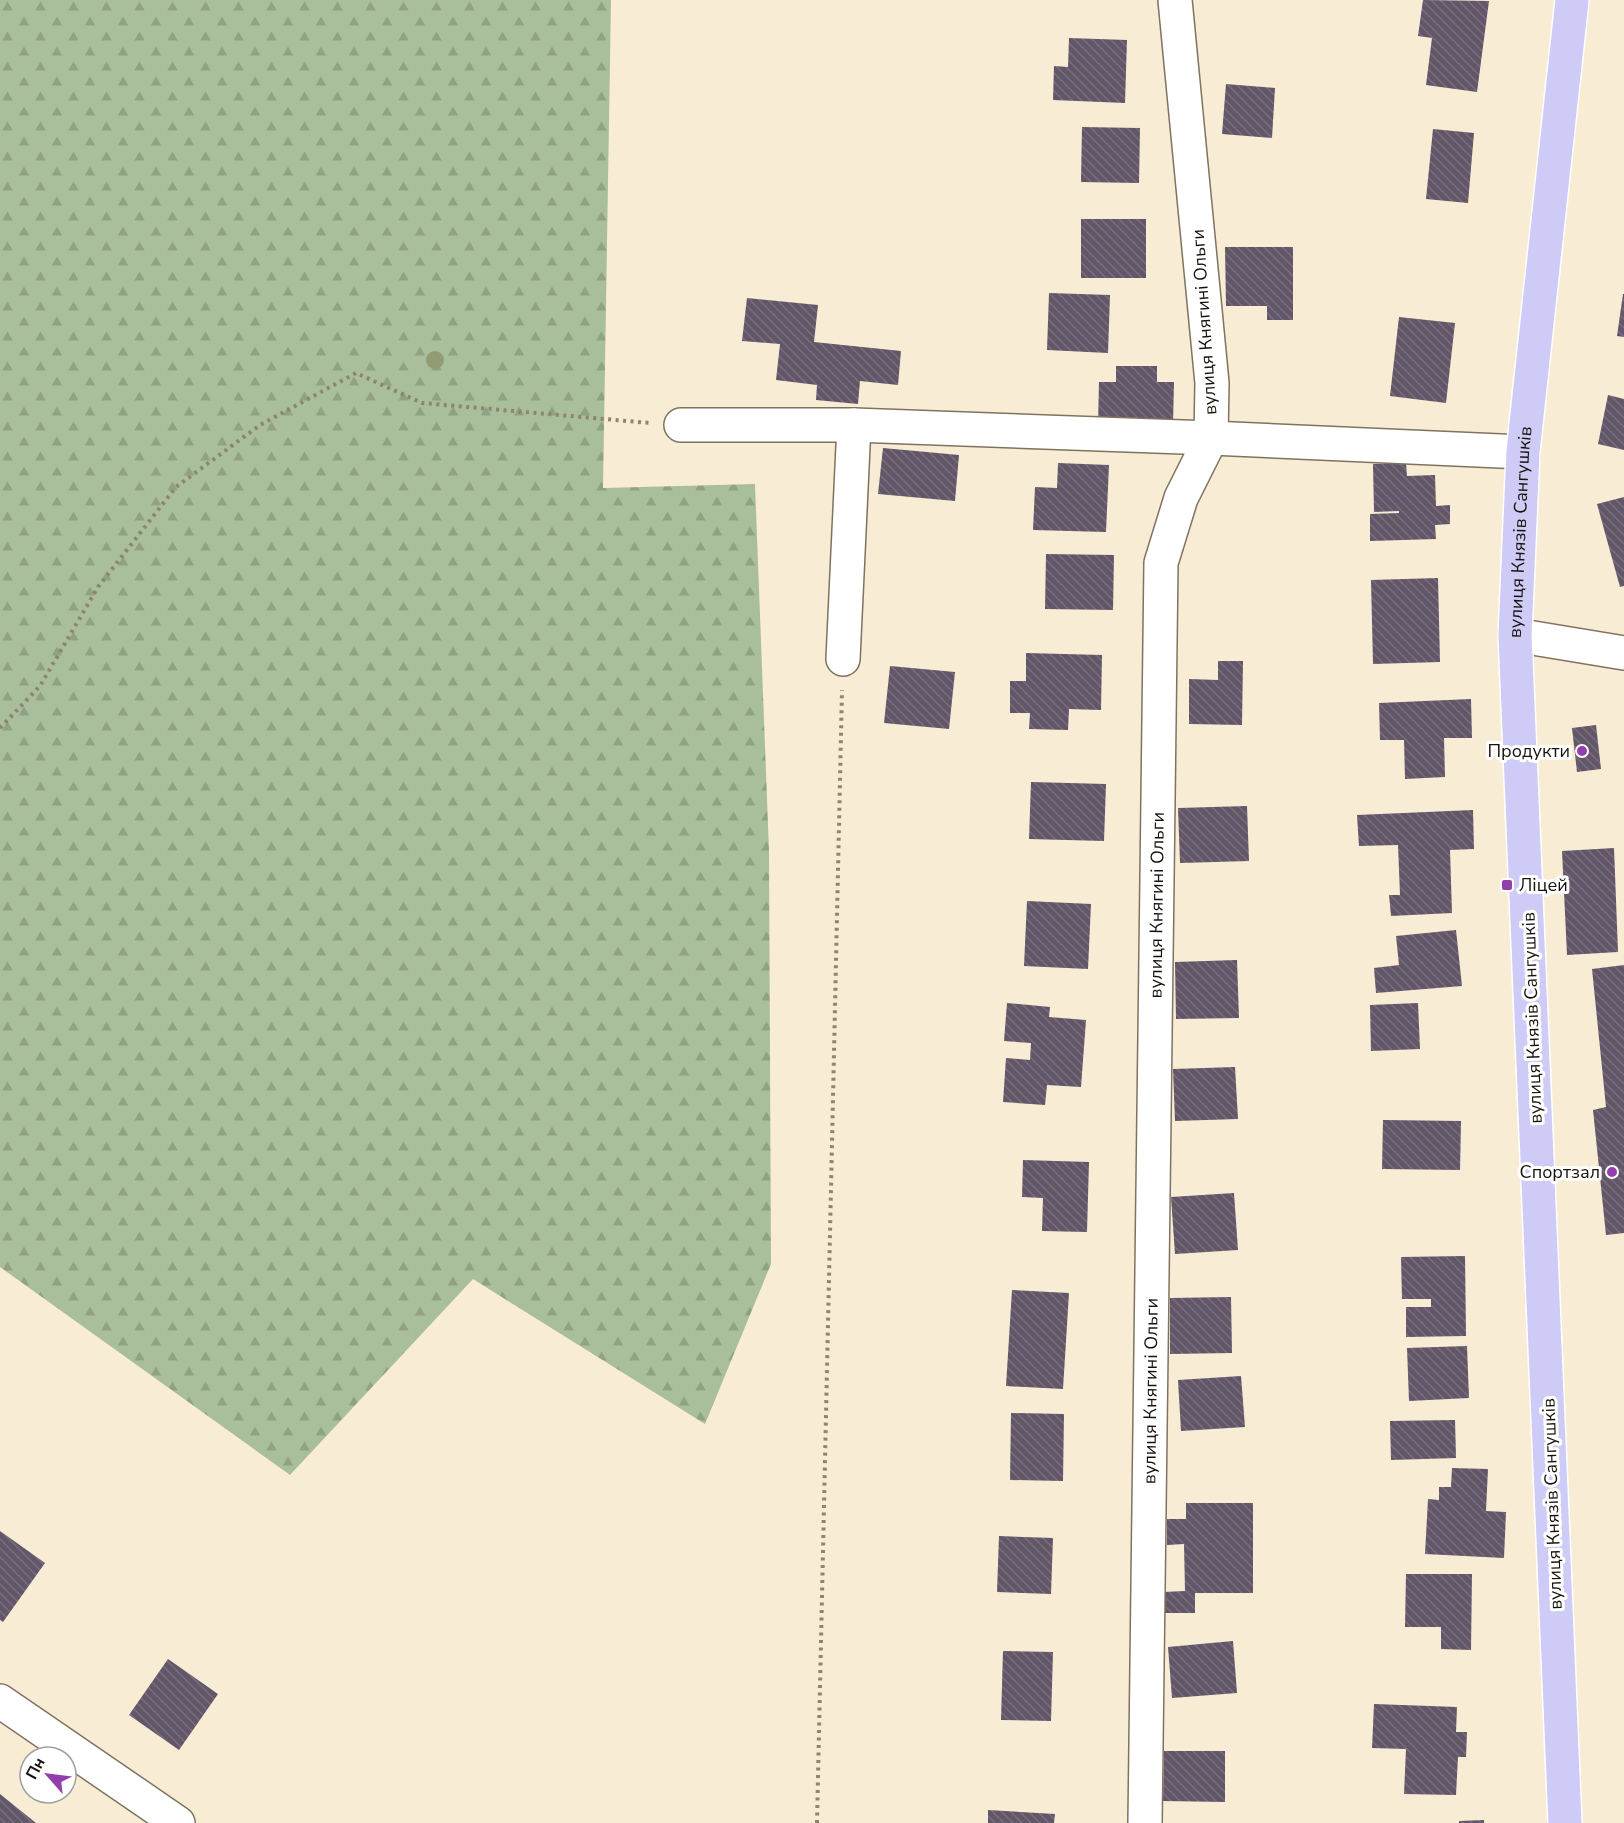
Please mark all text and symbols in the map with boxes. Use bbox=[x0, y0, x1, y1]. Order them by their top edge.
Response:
street label: вулиця Княгині Ольги bbox=[1186, 228, 1222, 416]
street label: вулиця Князів Сангушків bbox=[1503, 425, 1538, 639]
place label: Продукти bbox=[1487, 739, 1570, 763]
marker: Продукти bbox=[1575, 744, 1589, 758]
street label: вулиця Княгині Ольги bbox=[1143, 812, 1170, 998]
place label: Ліцей bbox=[1519, 873, 1568, 897]
marker: Ліцей bbox=[1500, 878, 1514, 892]
street label: вулиця Князів Сангушків bbox=[1516, 912, 1548, 1124]
place label: Спортзал bbox=[1520, 1160, 1600, 1184]
marker: Спортзал bbox=[1605, 1165, 1619, 1179]
street label: вулиця Княгині Ольги bbox=[1137, 1298, 1164, 1484]
street label: вулиця Князів Сангушків bbox=[1536, 1398, 1568, 1610]
north arrow bbox=[18, 1745, 78, 1805]
text: Пн bbox=[21, 1754, 51, 1783]

